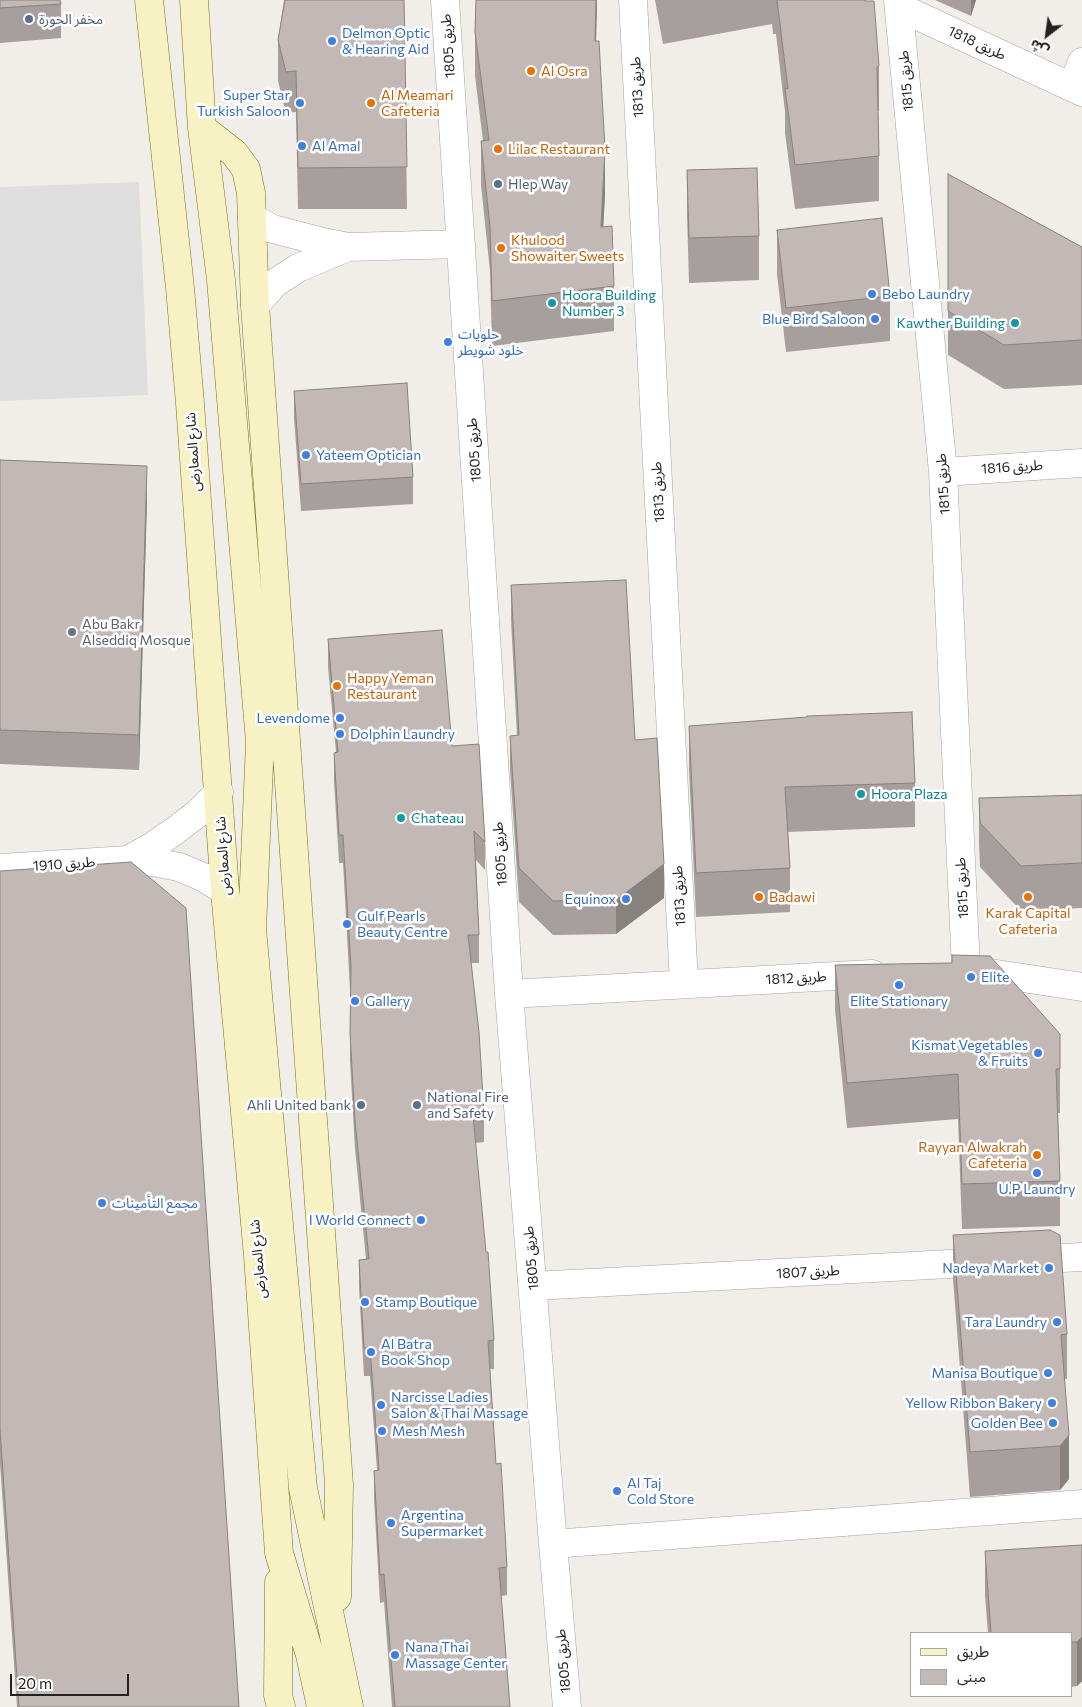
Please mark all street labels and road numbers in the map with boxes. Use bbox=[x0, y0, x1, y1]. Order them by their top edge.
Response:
street label: طريق 1805 bbox=[437, 13, 459, 79]
street label: طريق 1818 bbox=[945, 22, 1009, 64]
street label: طريق 1815 bbox=[895, 50, 917, 112]
street label: طريق 1813 bbox=[627, 56, 647, 118]
street label: شارع المعارض bbox=[182, 412, 204, 492]
street label: طريق 1805 bbox=[463, 417, 485, 483]
street label: طريق 1815 bbox=[932, 453, 954, 515]
street label: طريق 1816 bbox=[981, 456, 1043, 478]
street label: طريق 1813 bbox=[648, 461, 668, 523]
street label: شارع المعارض bbox=[212, 816, 234, 896]
street label: طريق 1805 bbox=[489, 821, 511, 887]
street label: طريق 1910 bbox=[32, 853, 96, 875]
street label: طريق 1815 bbox=[952, 857, 972, 919]
street label: طريق 1813 bbox=[669, 865, 689, 927]
street label: طريق 1812 bbox=[765, 968, 827, 988]
street label: شارع المعارض bbox=[246, 1219, 270, 1299]
street label: طريق 1805 bbox=[520, 1225, 542, 1291]
street label: طريق 1807 bbox=[776, 1262, 840, 1282]
street label: طريق 1805 bbox=[552, 1628, 574, 1694]

